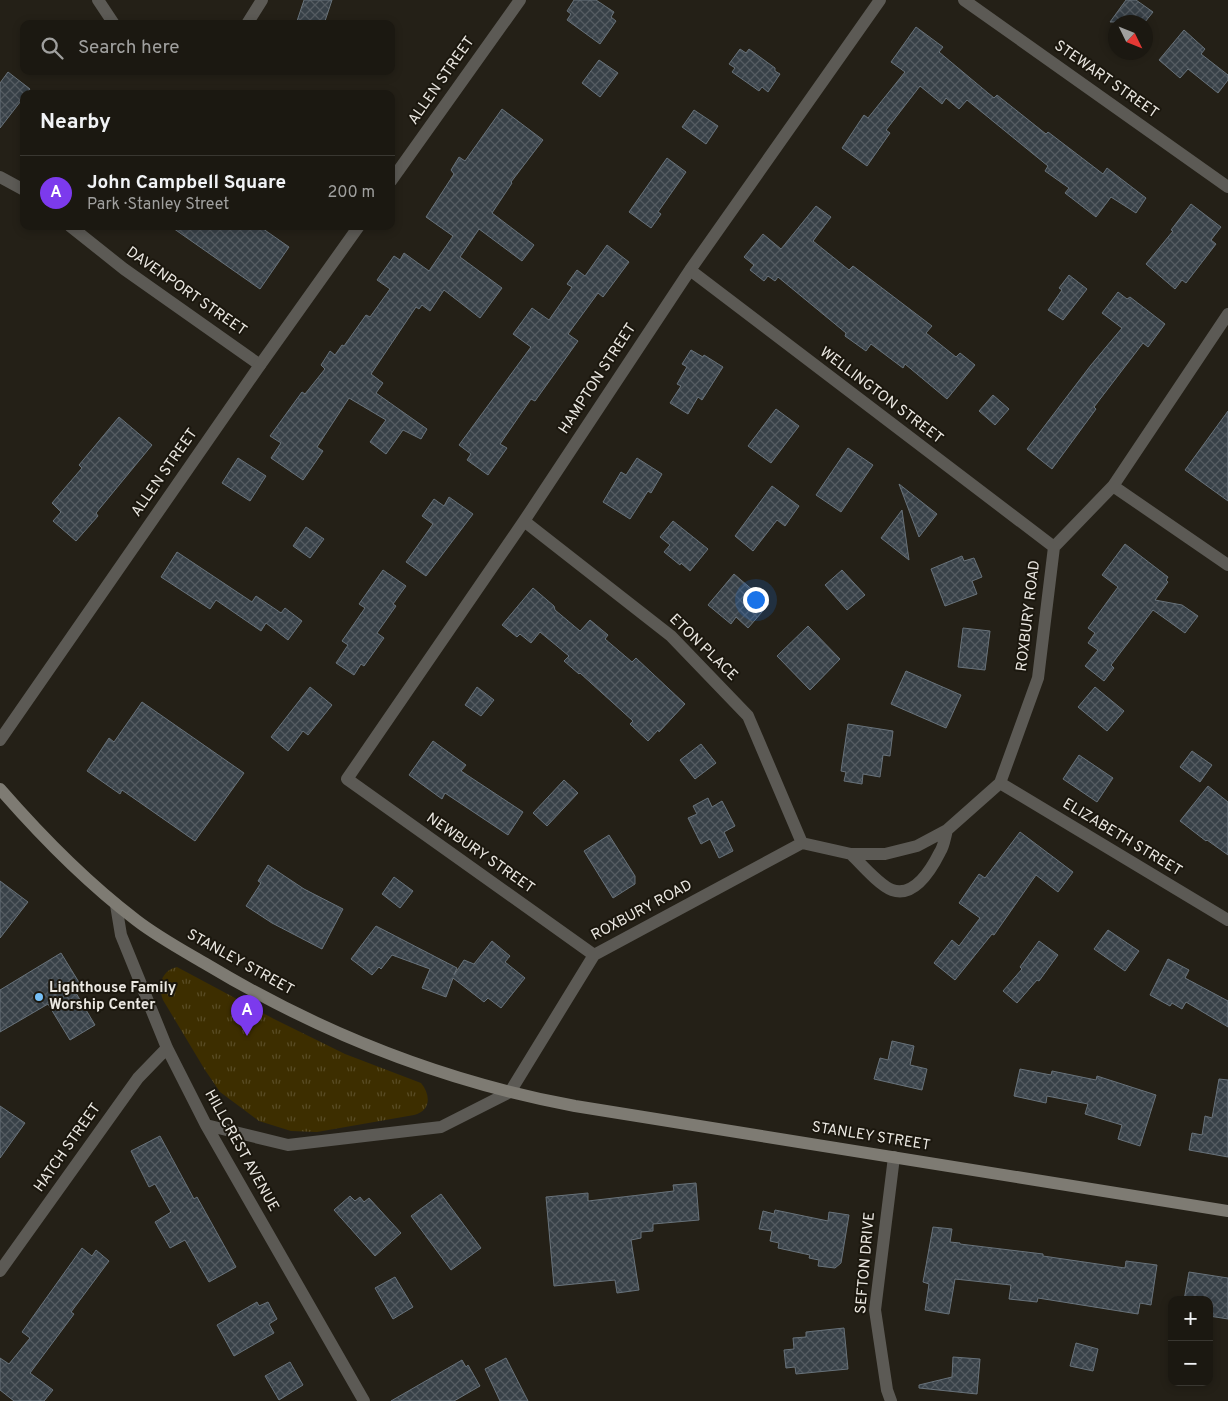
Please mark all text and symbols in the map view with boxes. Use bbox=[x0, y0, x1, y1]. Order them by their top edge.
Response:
north arrow bbox=[1108, 15, 1153, 60]
search box bbox=[20, 20, 395, 75]
street label: ALLEN STREET bbox=[404, 33, 480, 129]
icon: search bbox=[38, 34, 66, 62]
text: Search here bbox=[78, 36, 180, 60]
street label: STEWART STREET bbox=[1050, 37, 1162, 123]
text: Nearby bbox=[40, 109, 111, 136]
text: John Campbell Square bbox=[87, 171, 286, 195]
text: A bbox=[50, 183, 62, 203]
text: 200 m bbox=[327, 183, 375, 203]
text: Park · Stanley Street bbox=[87, 195, 229, 215]
street label: DAVENPORT STREET bbox=[122, 243, 250, 341]
street label: HAMPTON STREET bbox=[555, 320, 641, 438]
street label: WELLINGTON STREET bbox=[815, 343, 947, 449]
street label: ALLEN STREET bbox=[127, 425, 203, 521]
street label: ROXBURY ROAD bbox=[1013, 559, 1045, 673]
your location bbox=[743, 587, 769, 613]
street label: ETON PLACE bbox=[665, 611, 741, 685]
street label: ELIZABETH STREET bbox=[1059, 795, 1185, 881]
street label: NEWBURY STREET bbox=[422, 809, 538, 899]
street label: ROXBURY ROAD bbox=[588, 876, 696, 946]
street label: STANLEY STREET bbox=[183, 926, 297, 1000]
place label: Lighthouse Family Worship Center bbox=[49, 979, 177, 1015]
marker: Lighthouse Family Worship Center bbox=[33, 991, 45, 1003]
pin: A bbox=[231, 995, 263, 1036]
street label: HILLCREST AVENUE bbox=[200, 1087, 282, 1215]
street label: HATCH STREET bbox=[30, 1100, 106, 1196]
street label: STANLEY STREET bbox=[810, 1118, 932, 1156]
street label: SEFTON DRIVE bbox=[852, 1211, 880, 1315]
map controls bbox=[1168, 1296, 1213, 1386]
button: + bbox=[1168, 1296, 1213, 1341]
button: − bbox=[1168, 1341, 1213, 1386]

